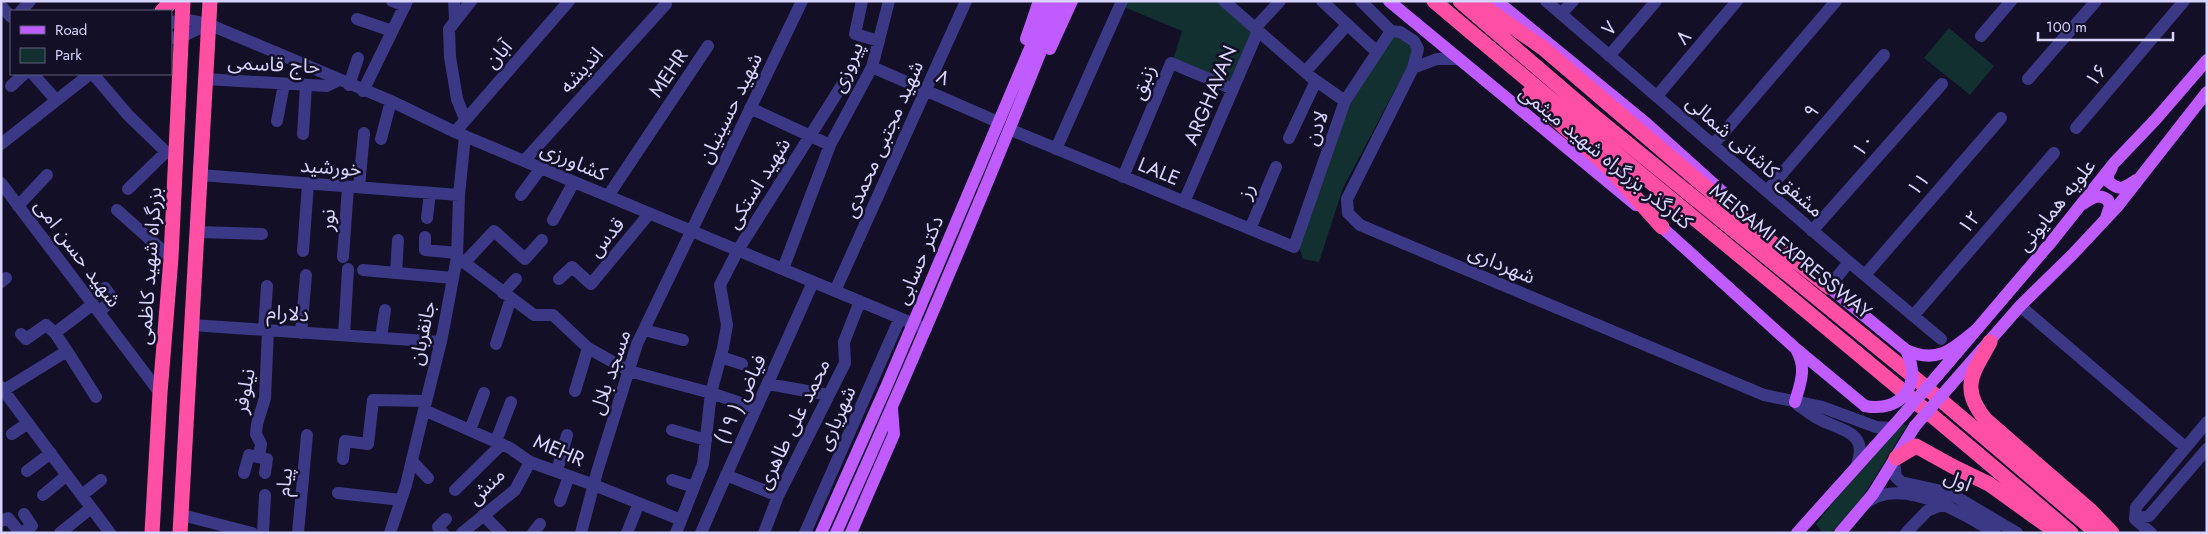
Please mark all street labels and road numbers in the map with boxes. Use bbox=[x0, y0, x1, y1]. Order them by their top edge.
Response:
street label: ۷ bbox=[1595, 14, 1624, 42]
street label: ۸ bbox=[1669, 23, 1699, 51]
street label: آبان bbox=[478, 33, 520, 75]
street label: پیروزی bbox=[824, 37, 871, 97]
street label: اندیشه bbox=[553, 41, 610, 100]
street label: ARGHAVAN bbox=[1177, 41, 1244, 149]
street label: MEHR bbox=[642, 43, 695, 103]
street label: حاج قاسمی bbox=[227, 48, 321, 81]
street label: شهید حسینیان bbox=[691, 48, 770, 169]
street label: شهید مجتبی محمدی bbox=[836, 56, 931, 222]
street label: ۱۶ bbox=[2078, 57, 2115, 93]
street label: زنبق bbox=[1123, 60, 1164, 104]
street label: ۸ bbox=[932, 62, 954, 93]
street label: کنارگذر بزرگراه شهید میثمی bbox=[1513, 78, 1699, 237]
street label: مشفق کاشانی شمالی bbox=[1679, 88, 1830, 224]
street label: ۹ bbox=[1797, 97, 1826, 125]
street label: لادن bbox=[1297, 107, 1336, 150]
street label: ۱۰ bbox=[1845, 127, 1882, 163]
street label: شهید استکی bbox=[719, 132, 798, 234]
street label: کشاورزی bbox=[536, 134, 612, 189]
street label: LALE bbox=[1134, 150, 1184, 193]
street label: خورشید bbox=[299, 151, 363, 184]
street label: علویه همایونی bbox=[2010, 153, 2103, 258]
street label: ۱۱ bbox=[1900, 166, 1937, 202]
street label: MEISAMI EXPRESSWAY bbox=[1703, 177, 1879, 327]
street label: رز bbox=[1230, 179, 1263, 205]
street label: بزرگراه شهید کاظمی bbox=[130, 186, 169, 346]
street label: شهید حسن امی bbox=[27, 193, 128, 314]
street label: ۱۲ bbox=[1951, 204, 1988, 240]
street label: نور bbox=[312, 208, 343, 233]
street label: قدس bbox=[581, 211, 632, 263]
street label: دکتر حسابی bbox=[888, 211, 951, 309]
street label: شهرداری bbox=[1464, 237, 1540, 291]
street label: دلارام bbox=[266, 298, 310, 329]
street label: جانقربان bbox=[402, 298, 443, 368]
street label: مسجد بلال bbox=[582, 326, 639, 419]
street label: فیاض ( ۱۹) bbox=[707, 350, 774, 449]
street label: محمد علی طاهری bbox=[749, 354, 838, 494]
street label: نیلوفر bbox=[226, 366, 263, 417]
street label: شهریاری bbox=[809, 381, 863, 455]
street label: MEHR bbox=[529, 427, 589, 474]
street label: منش bbox=[461, 461, 512, 512]
street label: اول bbox=[1940, 462, 1976, 499]
street label: پیام bbox=[269, 466, 300, 498]

